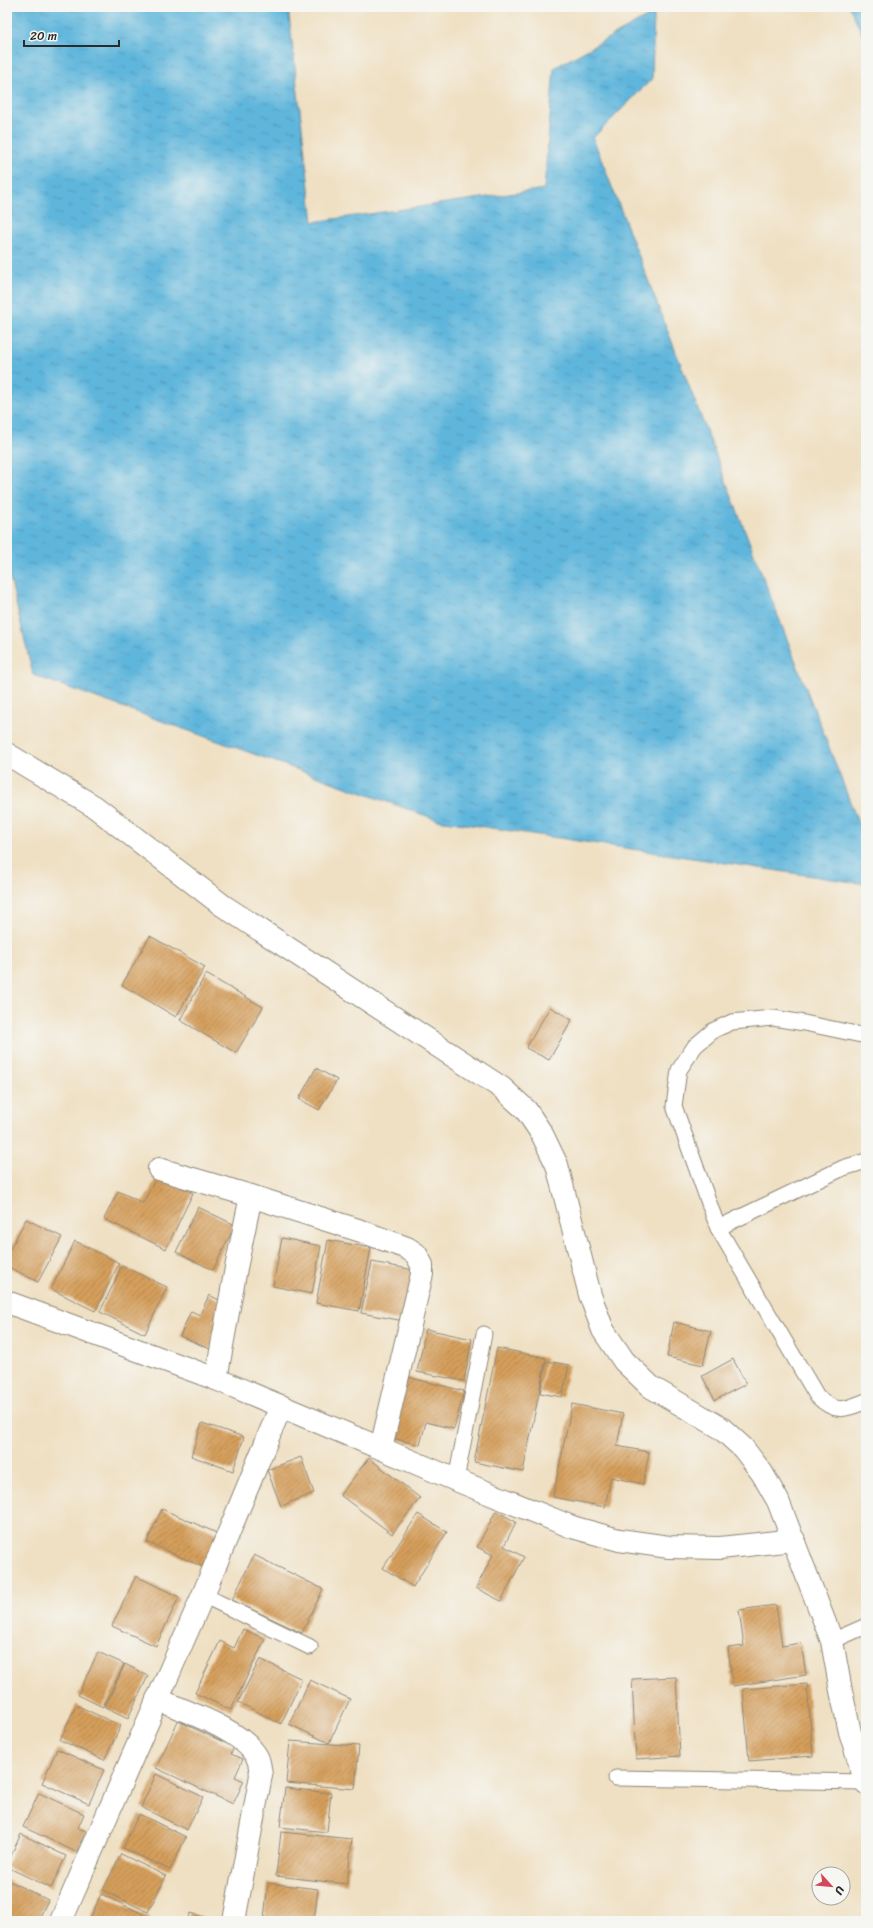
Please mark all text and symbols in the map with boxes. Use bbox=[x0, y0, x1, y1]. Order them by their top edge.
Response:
scale bar bbox=[24, 22, 119, 48]
text: 20 m bbox=[30, 25, 57, 47]
north arrow bbox=[811, 1866, 851, 1906]
text: U bbox=[829, 1883, 850, 1899]

